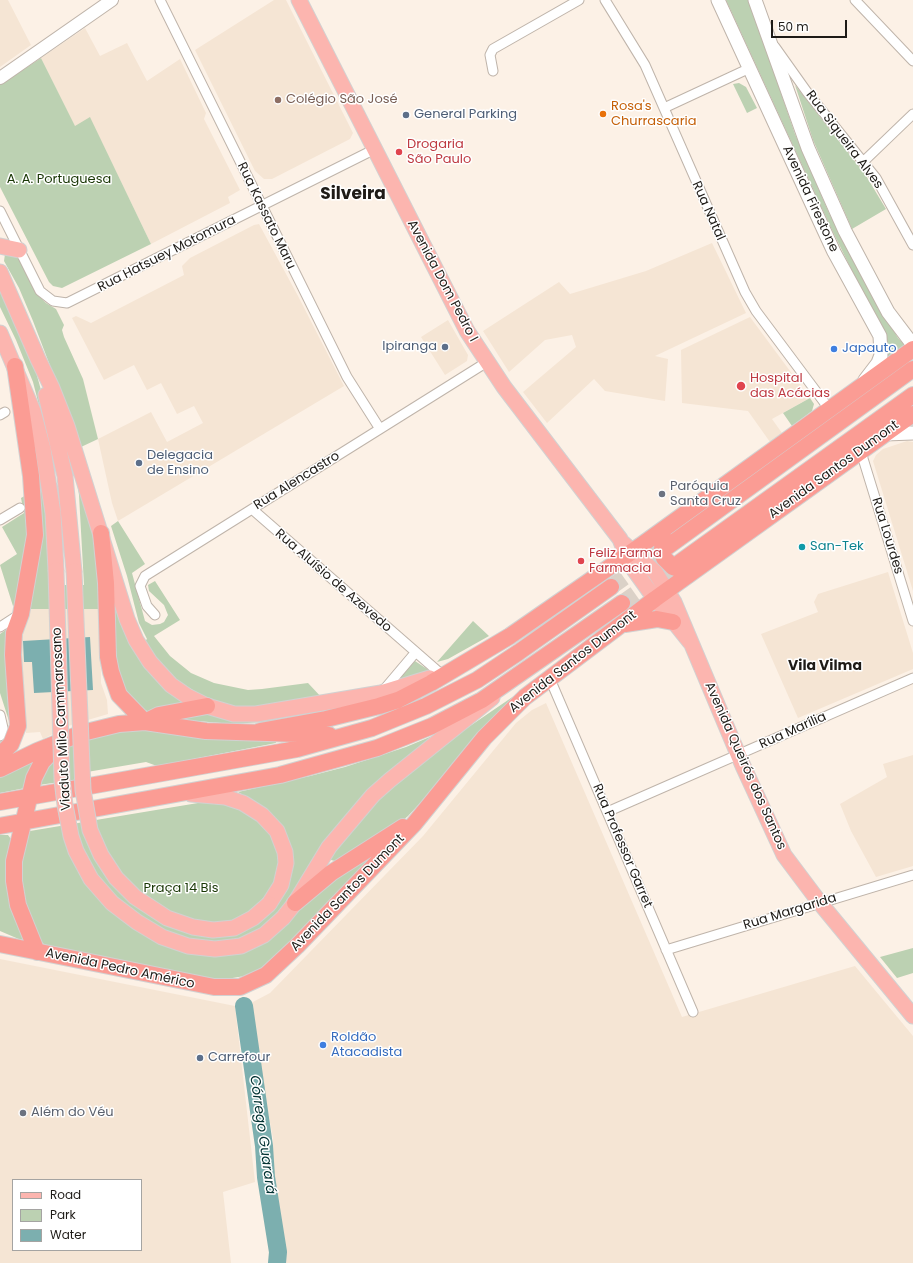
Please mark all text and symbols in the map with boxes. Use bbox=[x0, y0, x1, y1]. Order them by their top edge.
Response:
scale bar bbox=[773, 12, 849, 38]
text: 50 m bbox=[778, 18, 809, 35]
street label: Rua Siqueira Alves bbox=[802, 88, 886, 192]
place label: Colégio São José bbox=[286, 92, 398, 108]
marker: Colégio São José bbox=[273, 95, 283, 105]
place label: Rosa's Churrascaria bbox=[611, 99, 696, 130]
place label: General Parking bbox=[414, 107, 517, 123]
marker: Rosa's Churrascaria bbox=[598, 109, 608, 119]
marker: General Parking bbox=[401, 110, 411, 120]
place label: Drogaria São Paulo bbox=[407, 137, 471, 168]
street label: Avenida Firestone bbox=[779, 143, 841, 255]
marker: Drogaria São Paulo bbox=[394, 147, 404, 157]
street label: Rua Kassato Maru bbox=[233, 160, 299, 272]
park label: A. A. Portuguesa bbox=[7, 172, 111, 188]
street label: Rua Natal bbox=[688, 179, 728, 243]
district label: Silveira bbox=[320, 185, 386, 205]
street label: Rua Hatsuey Motomura bbox=[95, 212, 239, 296]
street label: Avenida Dom Pedro I bbox=[403, 218, 481, 344]
place label: Ipiranga bbox=[382, 339, 437, 355]
place label: Japauto bbox=[842, 341, 897, 357]
marker: Ipiranga bbox=[440, 342, 450, 352]
marker: Japauto bbox=[829, 344, 839, 354]
place label: Hospital das Acácias bbox=[750, 371, 830, 402]
marker: Hospital das Acácias bbox=[735, 380, 747, 392]
street label: Avenida Santos Dumont bbox=[766, 418, 902, 522]
place label: Delegacia de Ensino bbox=[147, 448, 213, 479]
street label: Rua Alencastro bbox=[251, 448, 343, 514]
marker: Delegacia de Ensino bbox=[134, 458, 144, 468]
place label: Paróquia Santa Cruz bbox=[670, 479, 741, 510]
marker: Paróquia Santa Cruz bbox=[657, 489, 667, 499]
street label: Rua Lourdes bbox=[868, 496, 906, 576]
street label: Rua Aluísio de Azevedo bbox=[272, 526, 394, 636]
place label: San-Tek bbox=[810, 539, 864, 555]
marker: San-Tek bbox=[797, 542, 807, 552]
place label: Feliz Farma Farmacia bbox=[589, 546, 662, 577]
marker: Feliz Farma Farmacia bbox=[576, 556, 586, 566]
street label: Avenida Santos Dumont bbox=[506, 608, 640, 716]
street label: Viaduto Milo Cammarosano bbox=[49, 627, 75, 811]
district label: Vila Vilma bbox=[788, 658, 862, 674]
street label: Avenida Queirós dos Santos bbox=[701, 680, 789, 852]
street label: Rua Marília bbox=[757, 709, 829, 753]
street label: Rua Professor Garret bbox=[589, 782, 655, 910]
street label: Avenida Santos Dumont bbox=[288, 831, 408, 955]
park label: Praça 14 Bis bbox=[143, 881, 219, 897]
street label: Rua Margarida bbox=[742, 890, 838, 934]
street label: Avenida Pedro Américo bbox=[44, 946, 196, 992]
place label: Roldão Atacadista bbox=[331, 1030, 402, 1061]
marker: Roldão Atacadista bbox=[318, 1040, 328, 1050]
place label: Carrefour bbox=[208, 1050, 270, 1066]
marker: Carrefour bbox=[195, 1053, 205, 1063]
water label: Córrego Guarará bbox=[245, 1074, 279, 1196]
place label: Além do Véu bbox=[31, 1105, 114, 1121]
marker: Além do Véu bbox=[18, 1108, 28, 1118]
legend bbox=[12, 1179, 142, 1251]
text: Road bbox=[50, 1186, 81, 1203]
text: Park bbox=[50, 1206, 76, 1223]
text: Water bbox=[50, 1226, 86, 1243]

